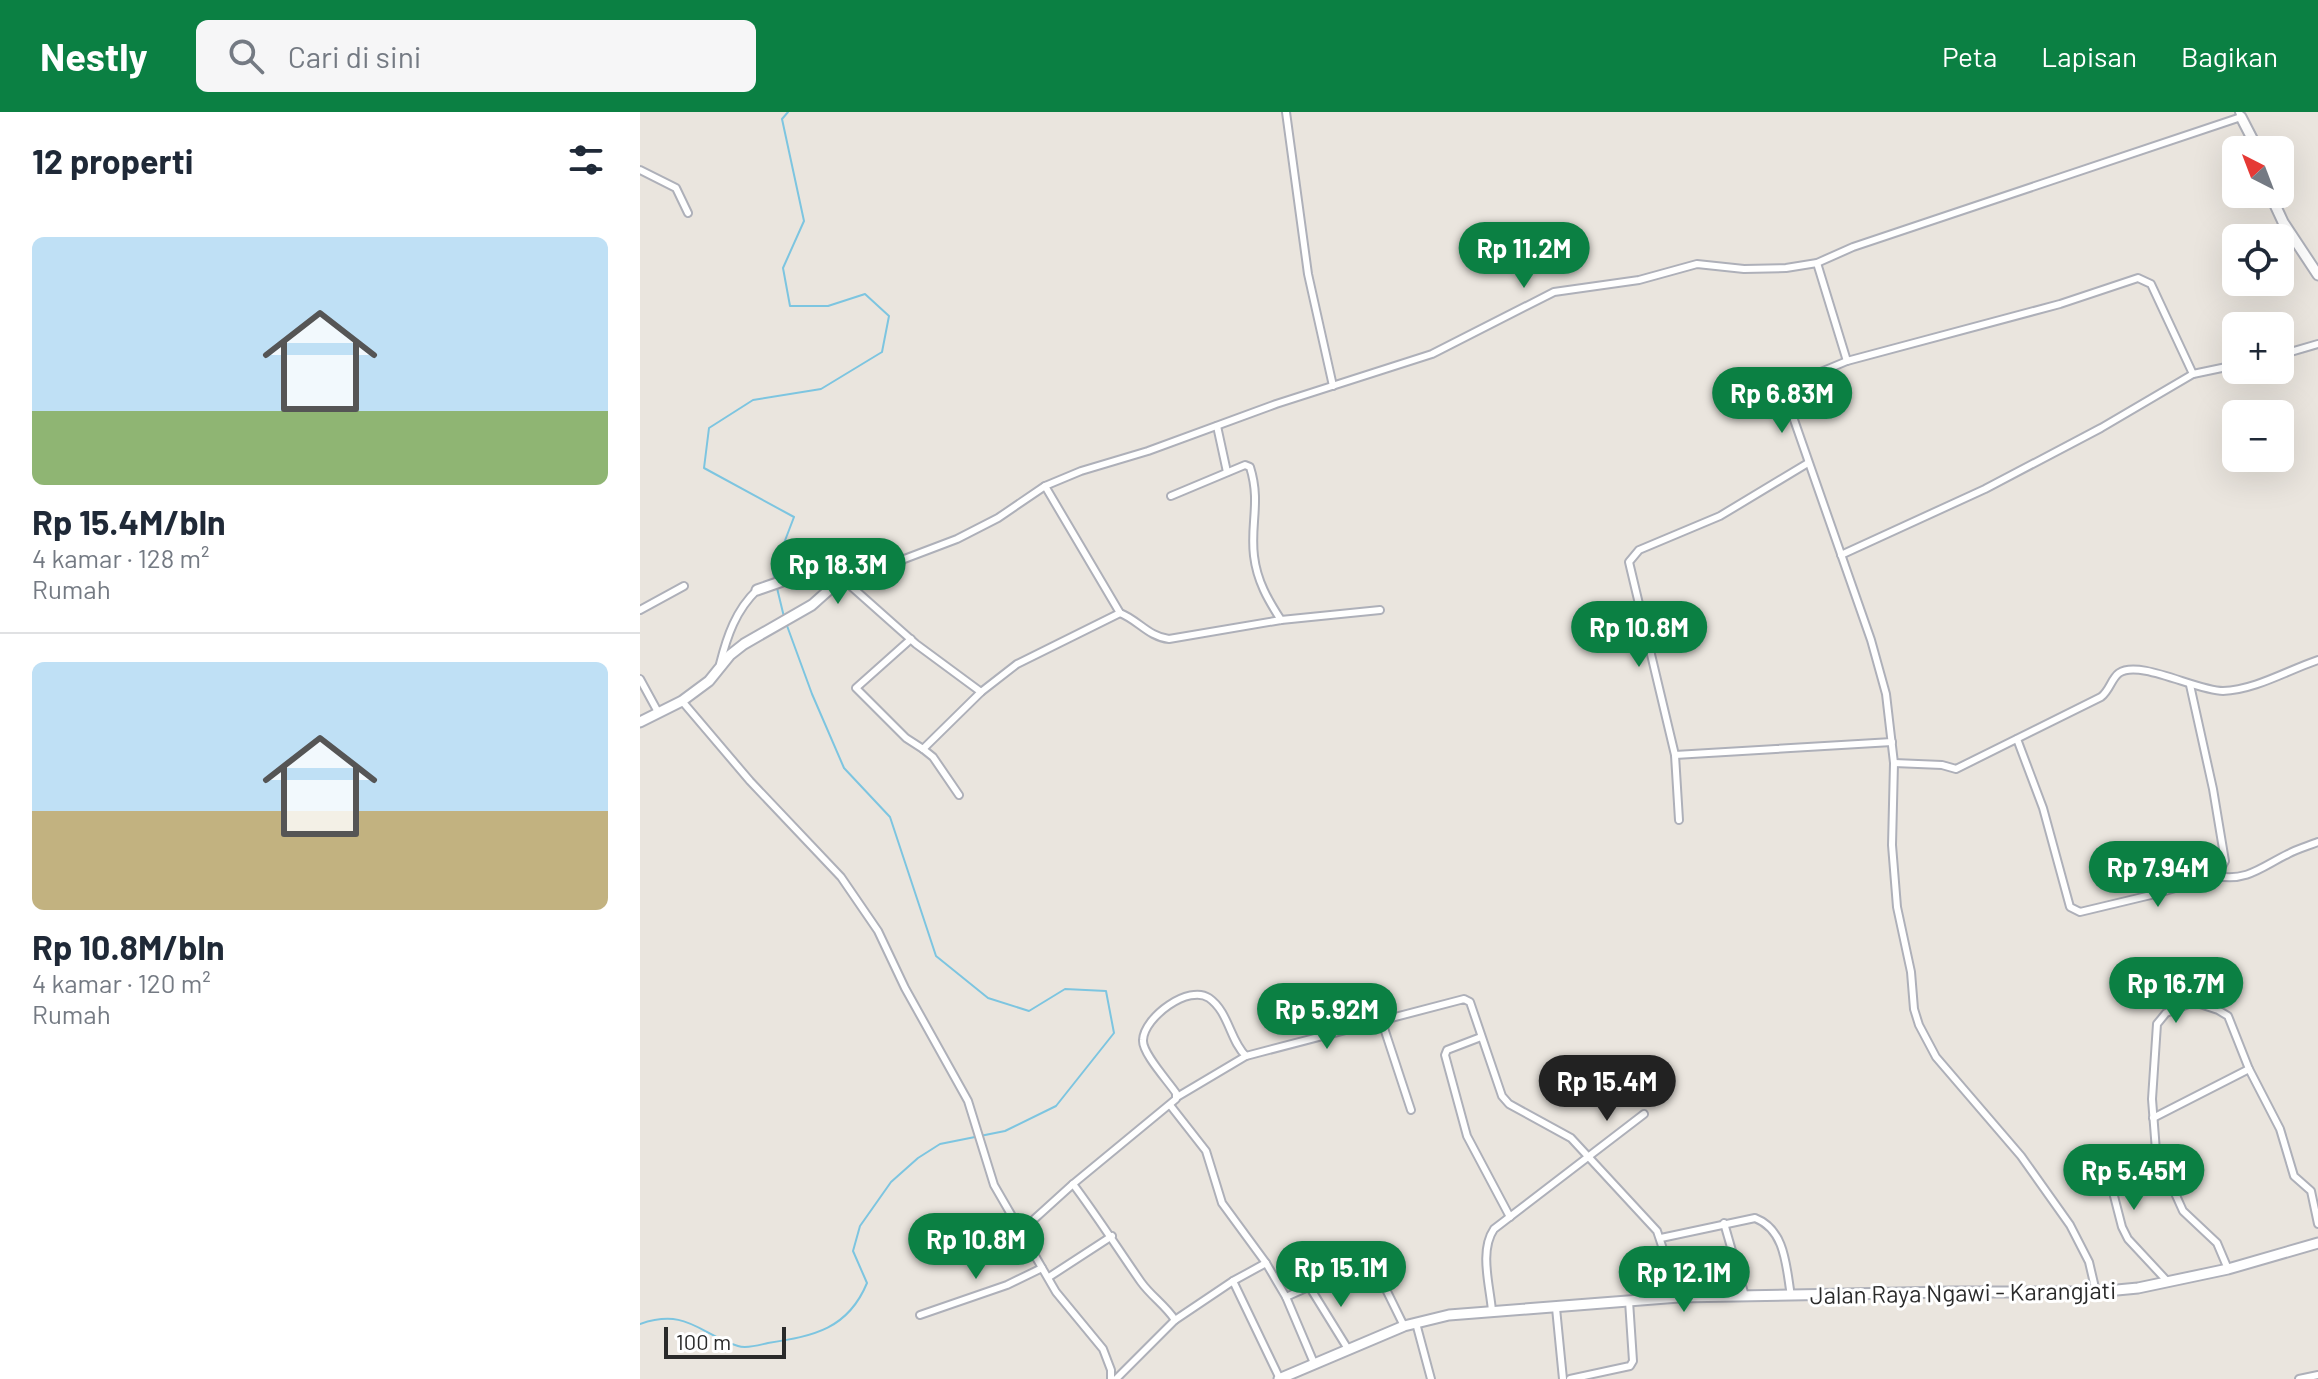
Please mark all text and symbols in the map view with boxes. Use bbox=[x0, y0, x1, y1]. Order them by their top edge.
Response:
search box bbox=[196, 20, 756, 92]
text: Nestly bbox=[40, 33, 148, 79]
icon: search bbox=[224, 34, 268, 78]
text: Cari di sini bbox=[288, 38, 422, 74]
text: Peta bbox=[1942, 39, 1997, 73]
text: Lapisan bbox=[2041, 39, 2137, 73]
text: Bagikan bbox=[2181, 39, 2278, 73]
north arrow bbox=[2222, 136, 2294, 208]
map controls bbox=[2222, 136, 2294, 472]
icon: filters bbox=[564, 138, 608, 182]
text: 12 properti bbox=[32, 140, 193, 181]
pin: Rp 11.2M bbox=[1441, 222, 1607, 290]
button: locate bbox=[2222, 224, 2294, 296]
text: Rp 11.2M bbox=[1477, 232, 1571, 263]
icon: home bbox=[248, 289, 392, 433]
button: + bbox=[2222, 312, 2294, 384]
pin: Rp 6.83M bbox=[1699, 367, 1865, 435]
text: Rp 6.83M bbox=[1730, 377, 1834, 408]
button: − bbox=[2222, 400, 2294, 472]
text: Rp 15.4M/bln bbox=[32, 501, 226, 542]
pin: Rp 18.3M bbox=[755, 538, 921, 606]
text: 4 kamar · 128 m² bbox=[32, 542, 209, 573]
text: Rp 18.3M bbox=[789, 548, 887, 579]
text: Rumah bbox=[32, 573, 111, 604]
pin: Rp 10.8M bbox=[1556, 601, 1722, 669]
text: Rp 10.8M bbox=[1589, 611, 1689, 642]
icon: home bbox=[248, 714, 392, 858]
pin: Rp 7.94M bbox=[2075, 841, 2241, 909]
text: Rp 7.94M bbox=[2107, 851, 2209, 882]
text: Rp 10.8M/bln bbox=[32, 926, 225, 967]
pin: Rp 16.7M bbox=[2093, 957, 2259, 1025]
text: 4 kamar · 120 m² bbox=[32, 967, 211, 998]
text: Rp 16.7M bbox=[2127, 967, 2225, 998]
pin: Rp 5.92M bbox=[1244, 983, 1410, 1051]
text: Rp 5.92M bbox=[1275, 993, 1379, 1024]
text: Rumah bbox=[32, 998, 111, 1029]
pin: Rp 15.4M bbox=[1524, 1055, 1690, 1123]
text: Rp 15.4M bbox=[1557, 1065, 1657, 1096]
pin: Rp 5.45M bbox=[2051, 1144, 2217, 1212]
text: Rp 5.45M bbox=[2081, 1154, 2187, 1185]
pin: Rp 10.8M bbox=[893, 1213, 1059, 1281]
text: Rp 10.8M bbox=[926, 1223, 1026, 1254]
pin: Rp 15.1M bbox=[1258, 1241, 1424, 1309]
pin: Rp 12.1M bbox=[1601, 1246, 1767, 1314]
text: Rp 15.1M bbox=[1294, 1251, 1388, 1282]
text: Rp 12.1M bbox=[1637, 1256, 1731, 1287]
street label: Jalan Raya Ngawi - Karangjati bbox=[1810, 1275, 2116, 1309]
scale bar bbox=[664, 1323, 786, 1359]
text: 100 m bbox=[676, 1328, 731, 1354]

